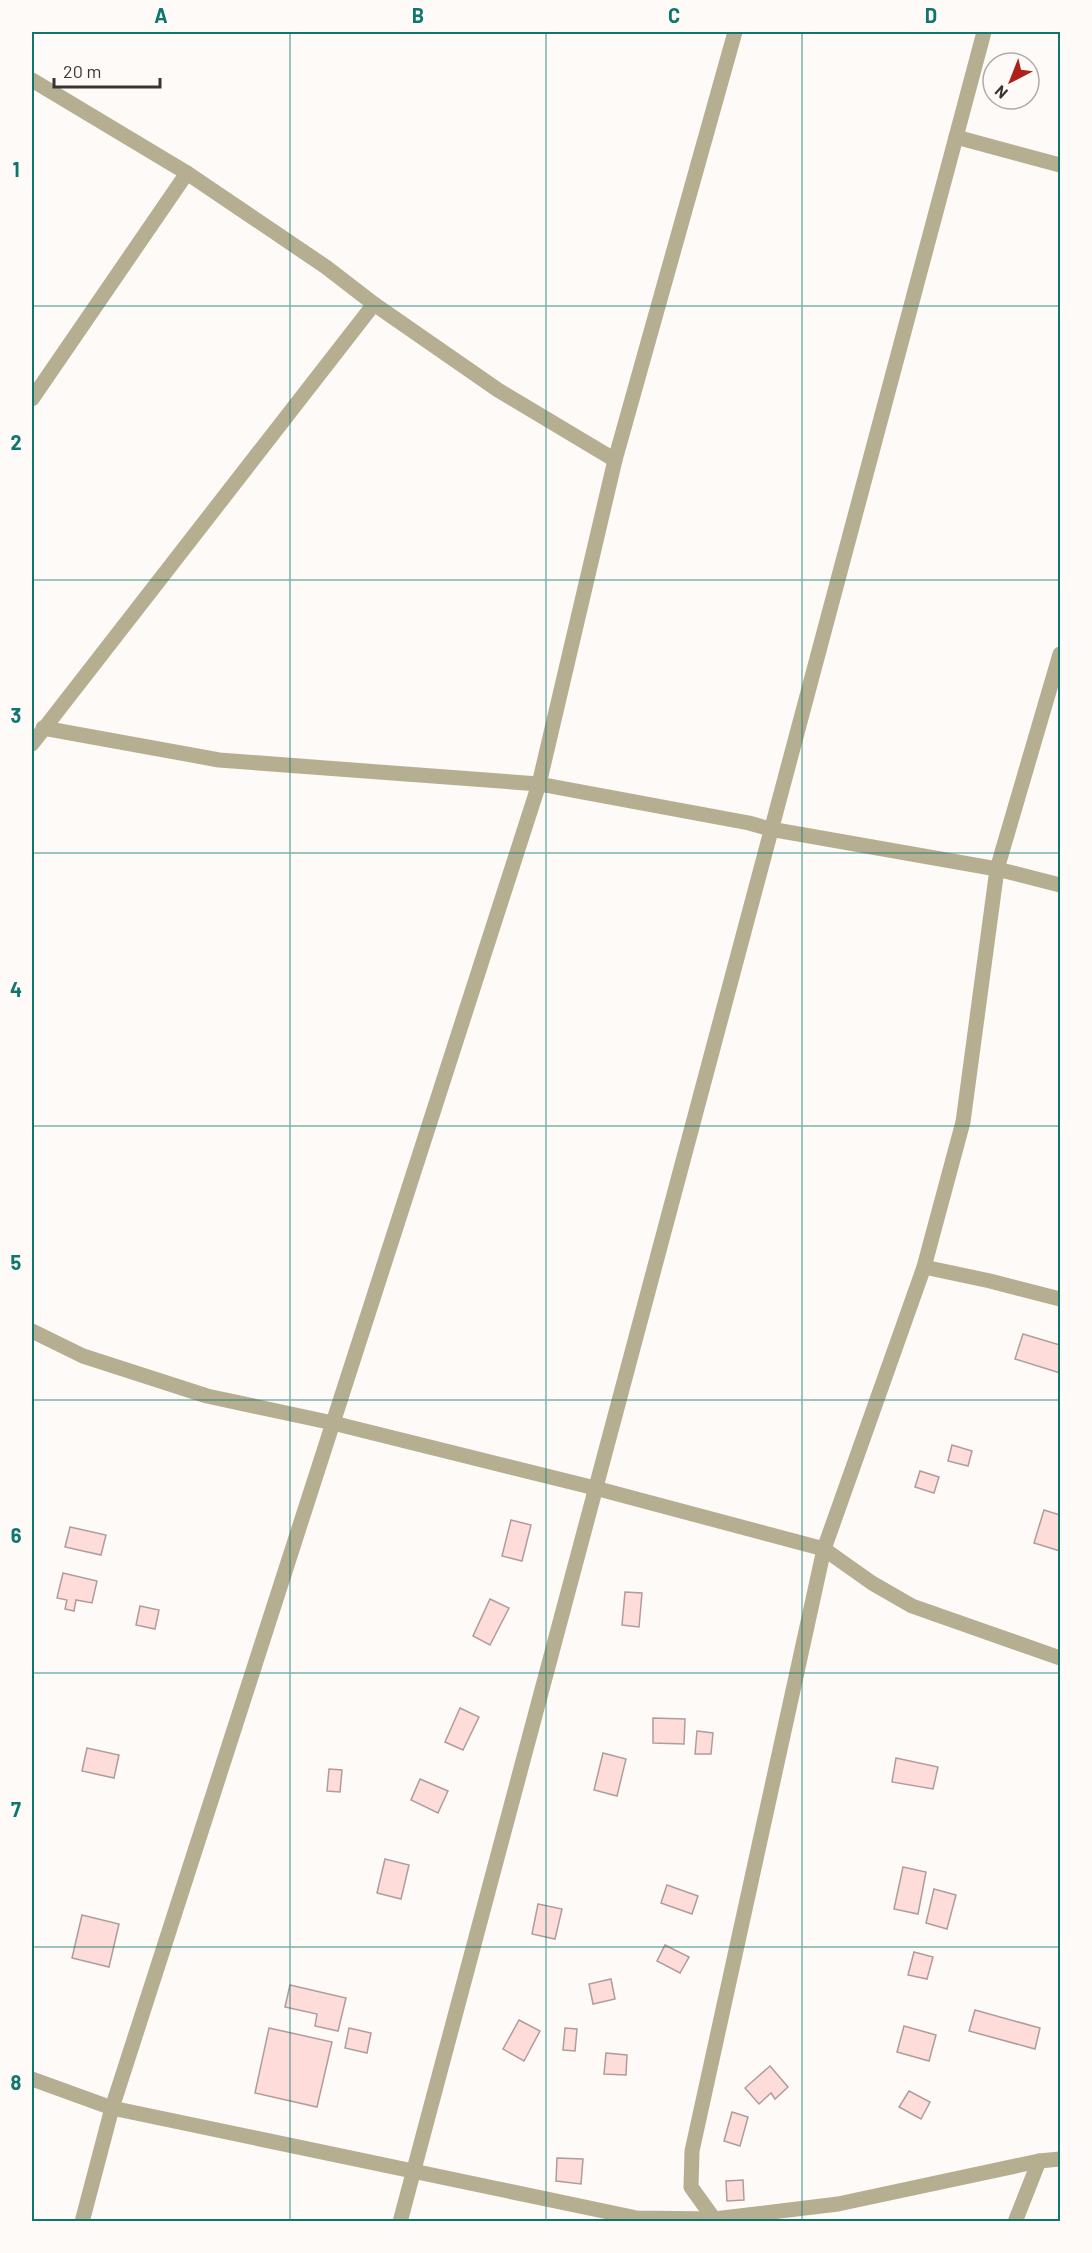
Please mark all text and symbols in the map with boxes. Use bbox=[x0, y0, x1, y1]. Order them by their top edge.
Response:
text: A bbox=[154, 3, 168, 27]
text: B bbox=[412, 3, 424, 27]
text: C bbox=[668, 3, 680, 27]
text: D bbox=[925, 3, 937, 27]
scale bar bbox=[54, 51, 160, 89]
north arrow bbox=[981, 51, 1041, 111]
text: 20 m bbox=[63, 60, 101, 82]
text: N bbox=[990, 82, 1011, 103]
text: 1 bbox=[12, 157, 20, 181]
text: 2 bbox=[10, 430, 22, 454]
text: 3 bbox=[11, 703, 21, 727]
text: 4 bbox=[10, 977, 22, 1001]
text: 5 bbox=[11, 1250, 22, 1274]
text: 6 bbox=[11, 1523, 22, 1547]
text: 7 bbox=[11, 1797, 21, 1821]
text: 8 bbox=[11, 2070, 22, 2094]

